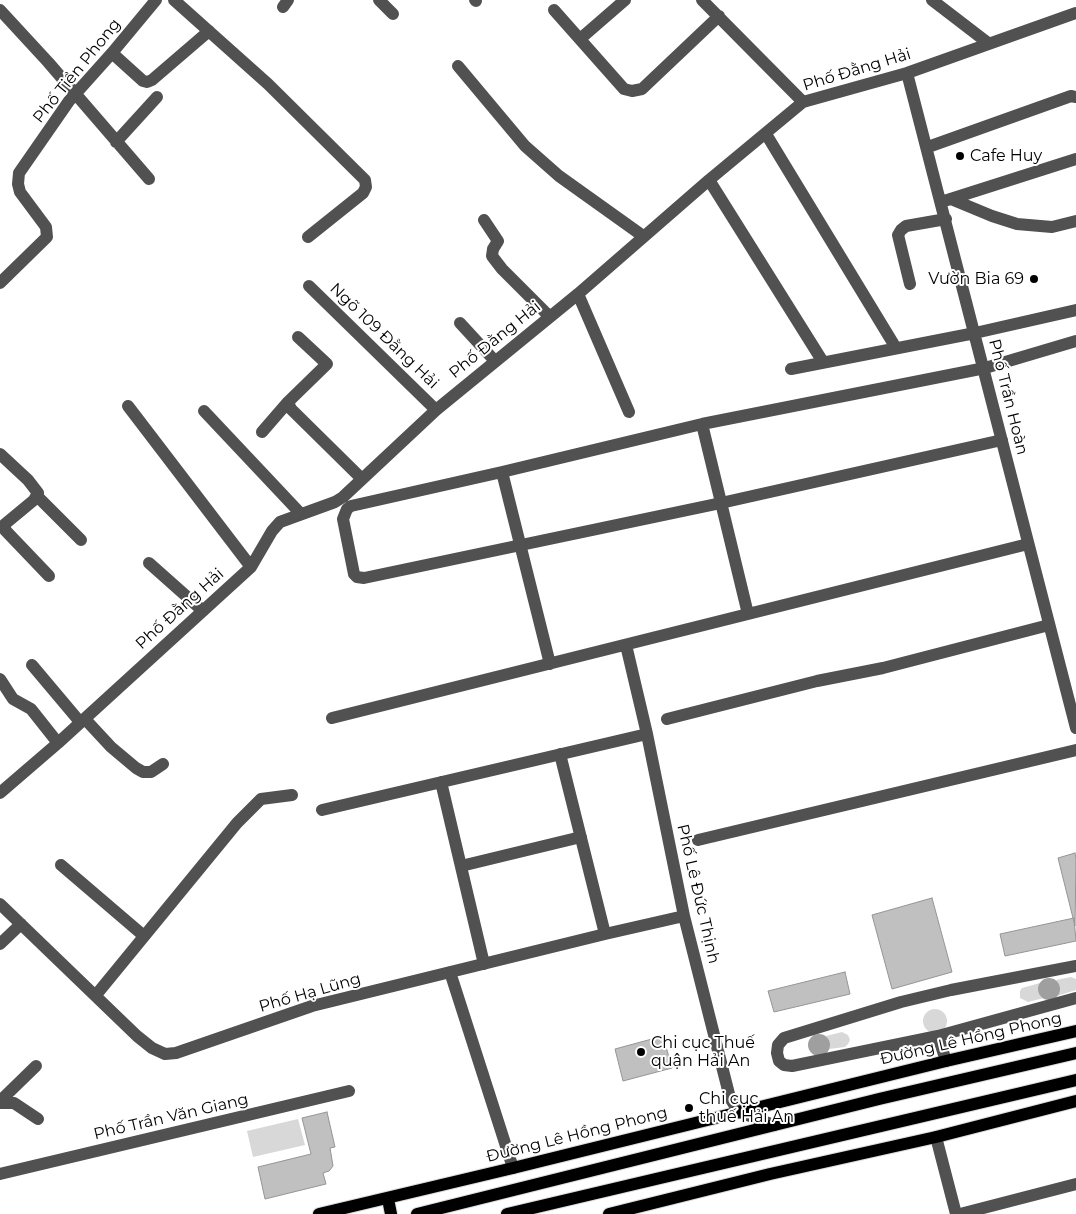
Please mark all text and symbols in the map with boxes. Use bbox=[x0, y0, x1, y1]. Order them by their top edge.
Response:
street label: Phố Tiền Phong bbox=[29, 15, 125, 127]
street label: Phố Đằng Hải bbox=[801, 44, 913, 96]
place label: Cafe Huy bbox=[970, 146, 1042, 166]
marker: Cafe Huy bbox=[954, 150, 966, 162]
place label: Vườn Bia 69 bbox=[928, 269, 1024, 289]
marker: Vườn Bia 69 bbox=[1028, 273, 1040, 285]
street label: Ngõ 109 Đằng Hải bbox=[326, 279, 442, 393]
street label: Phố Đằng Hải bbox=[445, 297, 545, 383]
street label: Phố Trần Hoàn bbox=[984, 337, 1032, 457]
street label: Phố Đằng Hải bbox=[132, 564, 228, 654]
street label: Phố Lê Đức Thịnh bbox=[673, 822, 723, 966]
street label: Phố Hạ Lũng bbox=[257, 969, 363, 1017]
street label: Đường Lê Hồng Phong bbox=[878, 1009, 1064, 1069]
place label: Chi cục Thuế quận Hải An bbox=[651, 1033, 755, 1071]
marker: Chi cục Thuế quận Hải An bbox=[635, 1046, 647, 1058]
place label: Chi cục thuế Hải An bbox=[699, 1089, 794, 1127]
street label: Phố Trần Văn Giang bbox=[92, 1090, 250, 1144]
marker: Chi cục thuế Hải An bbox=[683, 1102, 695, 1114]
street label: Đường Lê Hồng Phong bbox=[484, 1103, 670, 1167]

